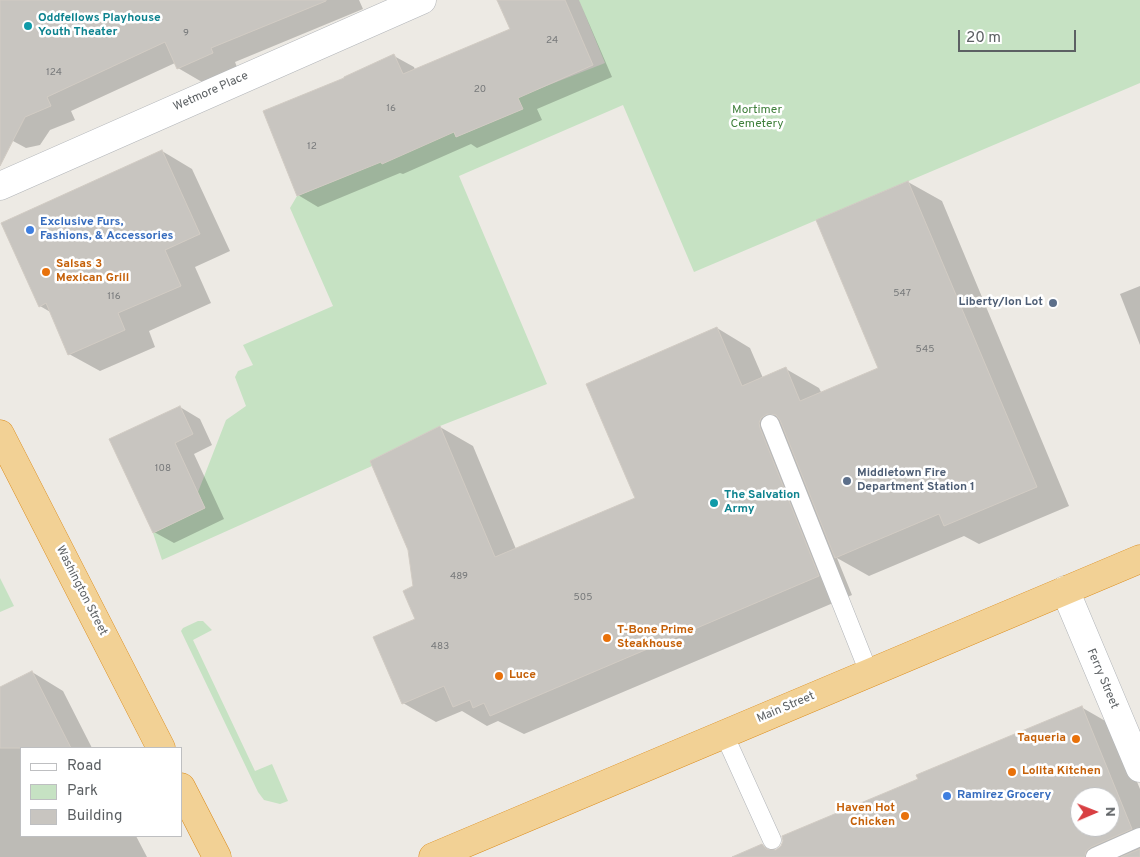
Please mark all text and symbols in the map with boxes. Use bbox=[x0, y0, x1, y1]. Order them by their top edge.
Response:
place label: Oddfellows Playhouse Youth Theater bbox=[38, 12, 161, 40]
marker: Oddfellows Playhouse Youth Theater bbox=[22, 20, 34, 32]
scale bar bbox=[960, 20, 1078, 52]
house number: 9 bbox=[183, 28, 189, 40]
text: 20 m bbox=[966, 29, 1001, 48]
house number: 24 bbox=[546, 35, 558, 47]
house number: 124 bbox=[46, 67, 62, 79]
street label: Wetmore Place bbox=[171, 69, 251, 115]
house number: 20 bbox=[474, 84, 486, 96]
house number: 16 bbox=[386, 103, 396, 115]
park label: Mortimer Cemetery bbox=[730, 104, 784, 132]
house number: 12 bbox=[307, 141, 317, 153]
place label: Exclusive Furs, Fashions, & Accessories bbox=[40, 216, 173, 244]
marker: Exclusive Furs, Fashions, & Accessories bbox=[24, 224, 36, 236]
place label: Salsas 3 Mexican Grill bbox=[56, 258, 129, 286]
marker: Salsas 3 Mexican Grill bbox=[40, 266, 52, 278]
house number: 547 bbox=[893, 288, 911, 300]
house number: 116 bbox=[107, 291, 121, 303]
place label: Liberty/Ion Lot bbox=[959, 296, 1043, 310]
marker: Liberty/Ion Lot bbox=[1047, 297, 1059, 309]
house number: 545 bbox=[916, 344, 934, 356]
house number: 108 bbox=[155, 463, 171, 475]
place label: Middletown Fire Department Station 1 bbox=[857, 467, 975, 495]
marker: Middletown Fire Department Station 1 bbox=[841, 475, 853, 487]
place label: The Salvation Army bbox=[724, 489, 800, 517]
marker: The Salvation Army bbox=[708, 497, 720, 509]
street label: Washington Street bbox=[52, 544, 110, 638]
house number: 489 bbox=[450, 571, 468, 583]
house number: 505 bbox=[574, 592, 592, 604]
place label: T-Bone Prime Steakhouse bbox=[617, 624, 694, 652]
marker: T-Bone Prime Steakhouse bbox=[601, 632, 613, 644]
house number: 483 bbox=[431, 641, 449, 653]
street label: Ferry Street bbox=[1083, 647, 1121, 711]
place label: Luce bbox=[509, 669, 536, 683]
marker: Luce bbox=[493, 670, 505, 682]
street label: Main Street bbox=[755, 689, 817, 727]
place label: Taqueria bbox=[1017, 732, 1066, 746]
marker: Taqueria bbox=[1070, 733, 1082, 745]
legend bbox=[20, 747, 182, 837]
text: Road bbox=[67, 757, 102, 776]
place label: Lolita Kitchen bbox=[1022, 765, 1101, 779]
marker: Lolita Kitchen bbox=[1006, 766, 1018, 778]
text: Park bbox=[67, 782, 98, 801]
north arrow bbox=[1070, 787, 1120, 837]
place label: Ramirez Grocery bbox=[957, 789, 1051, 803]
marker: Ramirez Grocery bbox=[941, 790, 953, 802]
place label: Haven Hot Chicken bbox=[836, 802, 895, 830]
text: Building bbox=[67, 807, 122, 826]
text: N bbox=[1101, 807, 1118, 817]
marker: Haven Hot Chicken bbox=[899, 810, 911, 822]

